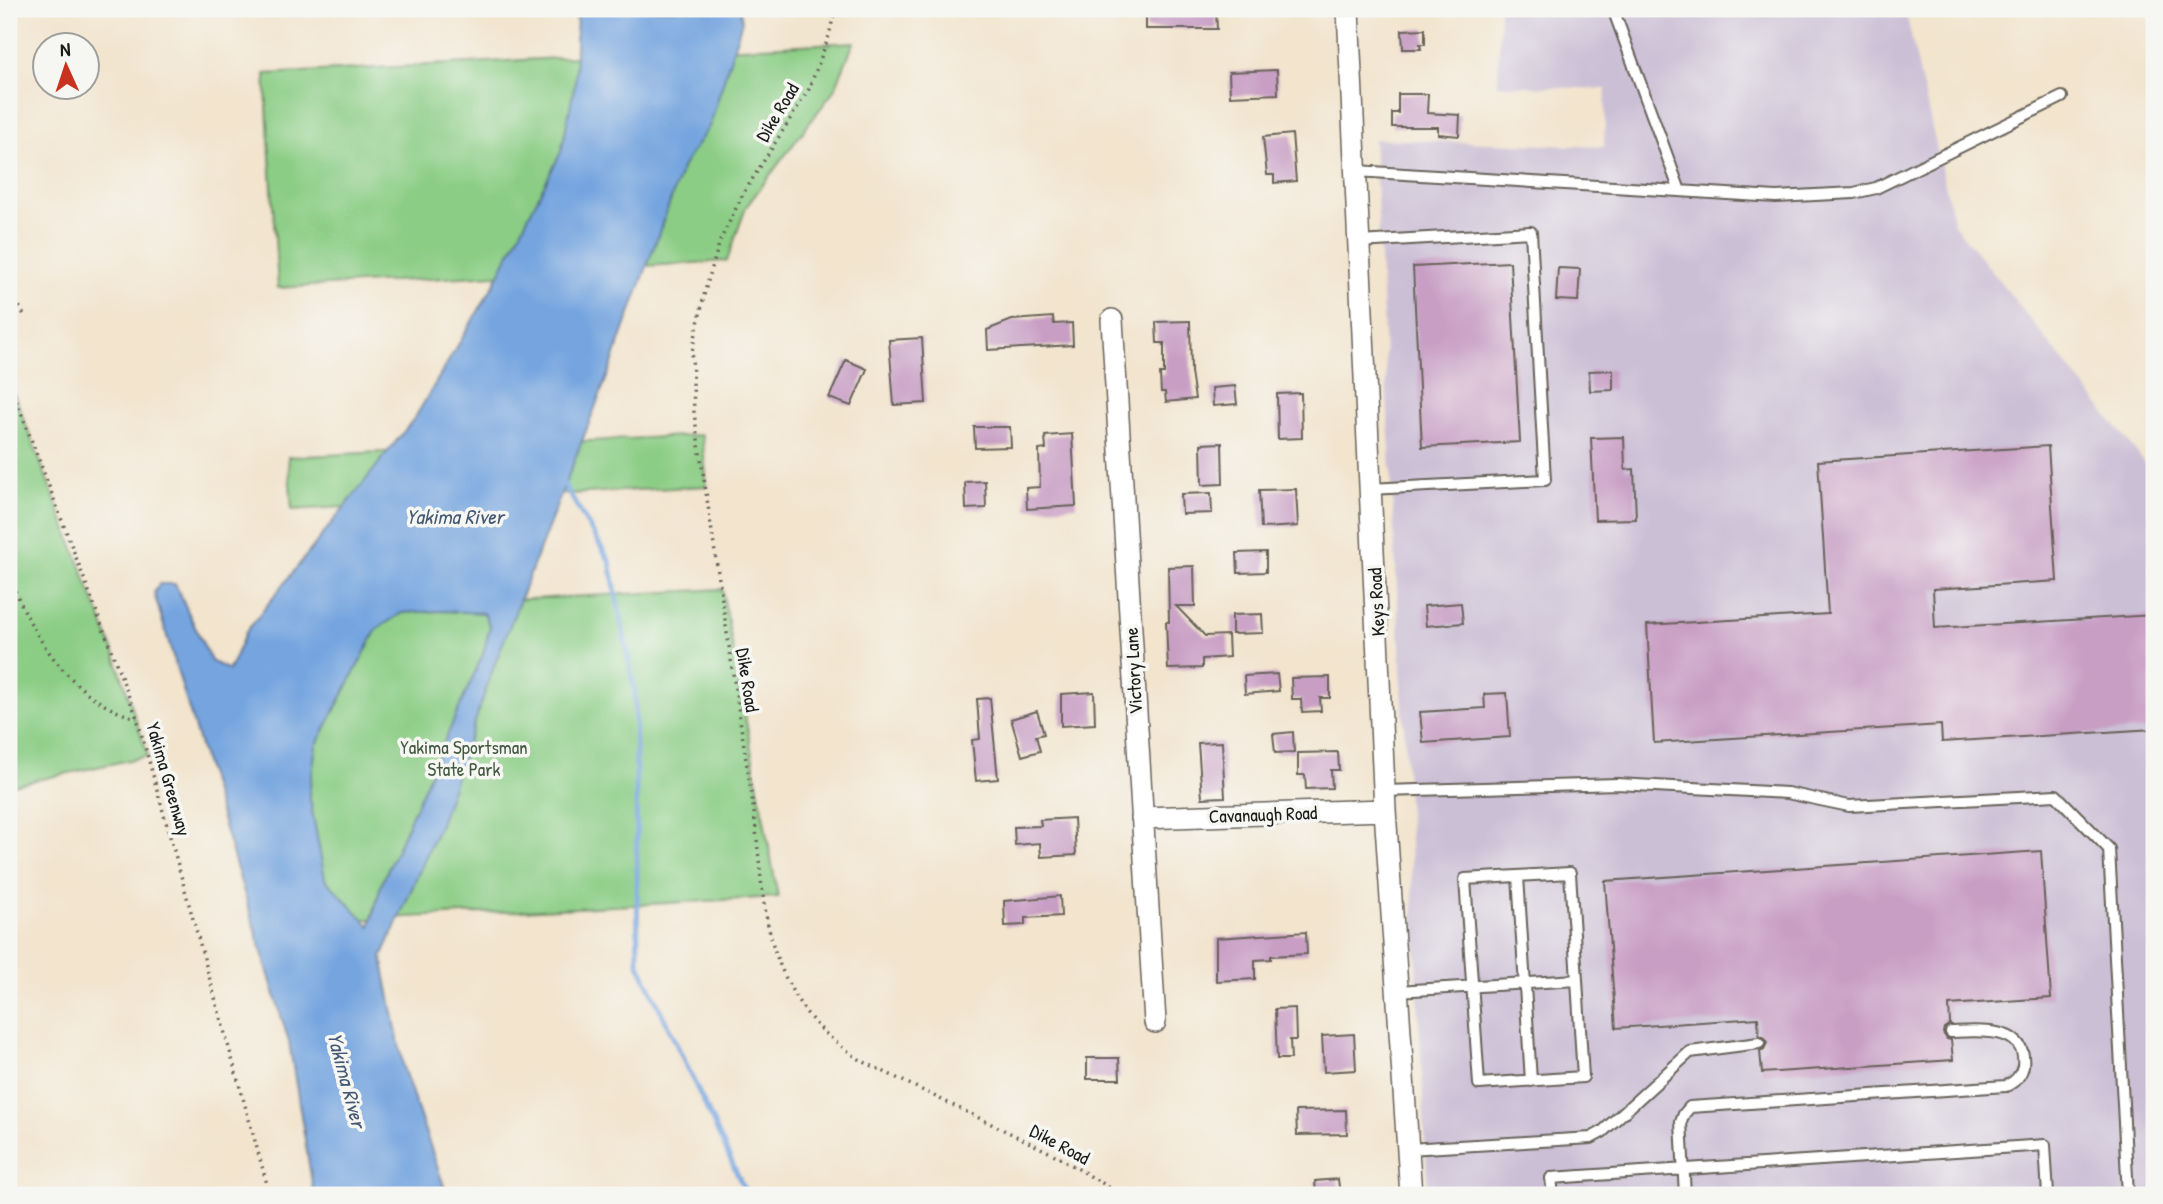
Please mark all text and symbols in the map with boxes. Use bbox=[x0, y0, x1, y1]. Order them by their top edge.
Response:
north arrow bbox=[32, 32, 102, 102]
text: N bbox=[59, 36, 71, 62]
street label: Dike Road bbox=[749, 77, 805, 146]
water label: Yakima River bbox=[406, 502, 507, 531]
street label: Keys Road bbox=[1361, 567, 1391, 637]
street label: Victory Lane bbox=[1118, 626, 1148, 715]
street label: Dike Road bbox=[730, 646, 766, 714]
street label: Yakima Greenway bbox=[140, 719, 198, 839]
park label: Yakima Sportsman State Park bbox=[400, 734, 528, 782]
street label: Cavanaugh Road bbox=[1208, 799, 1318, 829]
water label: Yakima River bbox=[320, 1029, 374, 1134]
street label: Dike Road bbox=[1026, 1117, 1095, 1171]

